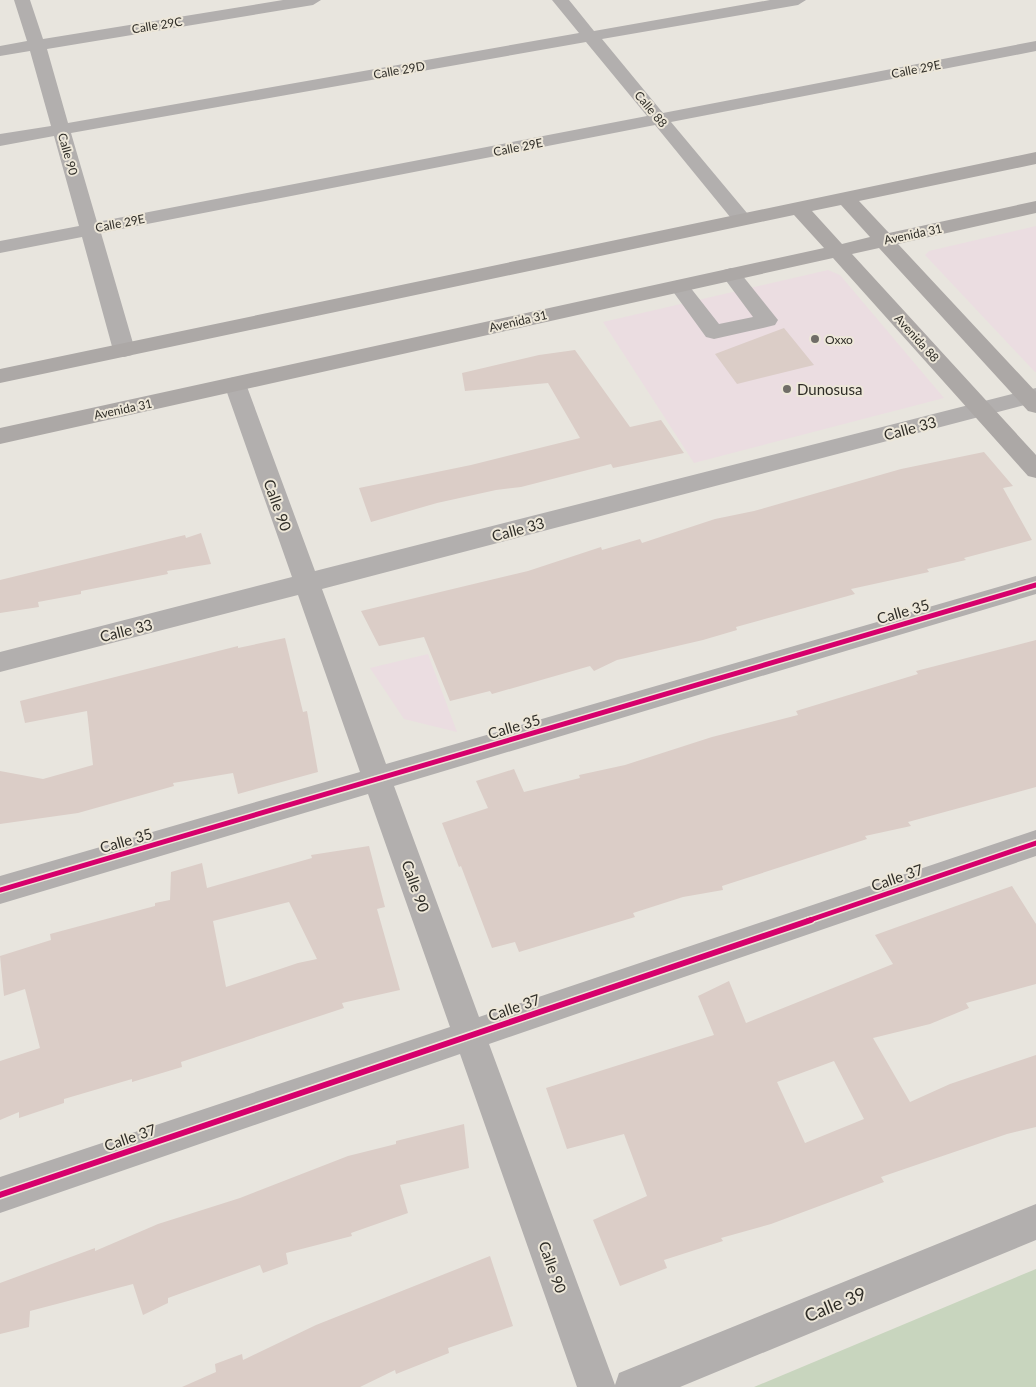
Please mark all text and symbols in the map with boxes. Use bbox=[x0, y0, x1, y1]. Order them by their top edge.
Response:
street label: Calle 29C bbox=[131, 14, 183, 36]
street label: Calle 29E bbox=[890, 57, 942, 81]
street label: Calle 29D bbox=[372, 58, 426, 82]
street label: Calle 88 bbox=[631, 88, 671, 130]
street label: Calle 90 bbox=[55, 131, 81, 177]
street label: Calle 29E bbox=[492, 135, 544, 159]
street label: Calle 29E bbox=[94, 211, 146, 235]
street label: Avenida 31 bbox=[882, 220, 944, 247]
street label: Avenida 31 bbox=[487, 307, 549, 335]
street label: Avenida 88 bbox=[892, 311, 942, 365]
place label: Oxxo bbox=[825, 332, 853, 347]
marker: Oxxo bbox=[809, 333, 821, 345]
place label: Dunosusa bbox=[797, 380, 862, 398]
marker: Dunosusa bbox=[781, 383, 793, 395]
street label: Avenida 31 bbox=[92, 395, 154, 422]
street label: Calle 33 bbox=[882, 412, 938, 444]
street label: Calle 90 bbox=[260, 477, 296, 534]
street label: Calle 33 bbox=[490, 513, 546, 545]
street label: Calle 35 bbox=[875, 595, 931, 627]
street label: Calle 33 bbox=[98, 615, 154, 645]
street label: Calle 35 bbox=[486, 710, 542, 742]
street label: Calle 35 bbox=[98, 824, 154, 856]
street label: Calle 90 bbox=[398, 858, 434, 915]
street label: Calle 37 bbox=[869, 860, 926, 894]
street label: Calle 37 bbox=[486, 990, 543, 1024]
street label: Calle 37 bbox=[102, 1120, 159, 1154]
street label: Calle 90 bbox=[535, 1239, 571, 1296]
street label: Calle 39 bbox=[801, 1282, 869, 1326]

